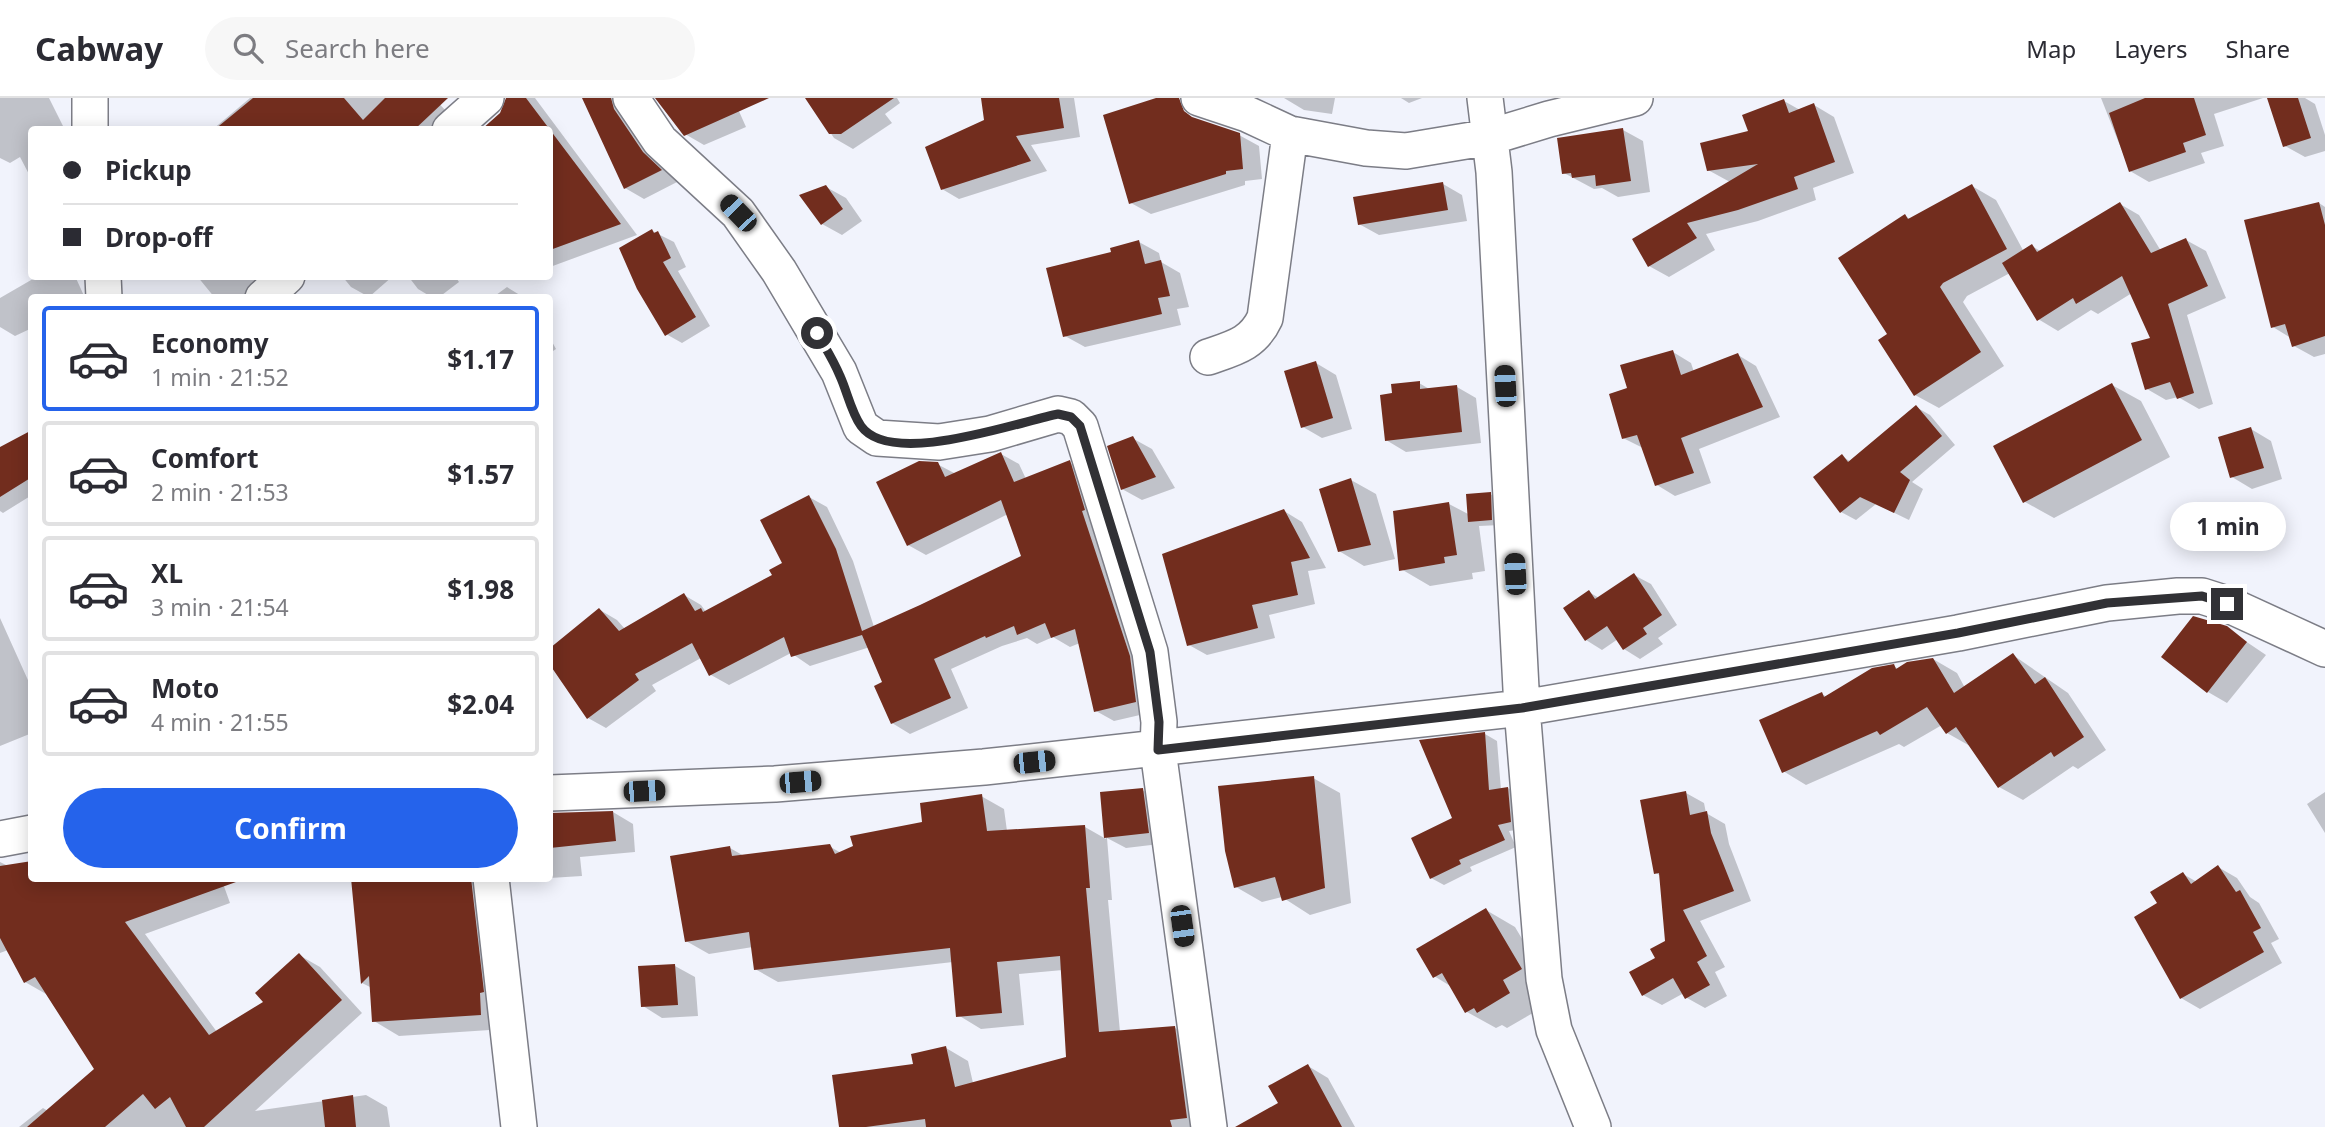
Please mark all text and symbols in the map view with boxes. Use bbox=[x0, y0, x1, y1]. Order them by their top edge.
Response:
search box bbox=[205, 17, 695, 80]
text: Cabway bbox=[35, 26, 163, 71]
icon: search bbox=[229, 29, 267, 67]
text: Search here bbox=[285, 30, 430, 66]
text: Map bbox=[2026, 32, 2076, 65]
text: Layers bbox=[2114, 32, 2188, 65]
text: Share bbox=[2226, 32, 2290, 65]
text: Pickup bbox=[105, 152, 192, 188]
car bbox=[716, 191, 761, 235]
text: Drop-off bbox=[105, 219, 212, 255]
route start bbox=[801, 317, 833, 349]
text: Economy bbox=[151, 325, 269, 361]
icon: car bbox=[67, 327, 130, 390]
text: $1.17 bbox=[447, 341, 514, 377]
text: 1 min · 21:52 bbox=[151, 361, 289, 393]
car bbox=[1494, 364, 1517, 408]
text: Comfort bbox=[151, 440, 259, 476]
icon: car bbox=[67, 442, 130, 505]
text: $1.57 bbox=[447, 456, 514, 492]
text: 2 min · 21:53 bbox=[151, 476, 289, 508]
callout: 1 min bbox=[2169, 503, 2285, 552]
text: 1 min bbox=[2196, 510, 2260, 542]
car bbox=[1504, 552, 1527, 596]
text: XL bbox=[151, 555, 183, 591]
icon: car bbox=[67, 557, 130, 620]
text: $1.98 bbox=[447, 571, 514, 607]
route end bbox=[2211, 588, 2243, 620]
text: 3 min · 21:54 bbox=[151, 591, 289, 623]
text: Moto bbox=[151, 670, 219, 706]
icon: car bbox=[67, 672, 130, 735]
text: $2.04 bbox=[447, 686, 514, 722]
text: 4 min · 21:55 bbox=[151, 706, 289, 738]
car bbox=[1013, 749, 1056, 775]
car bbox=[779, 770, 822, 794]
car bbox=[623, 779, 666, 803]
button: Confirm bbox=[63, 788, 518, 868]
car bbox=[1169, 904, 1196, 948]

